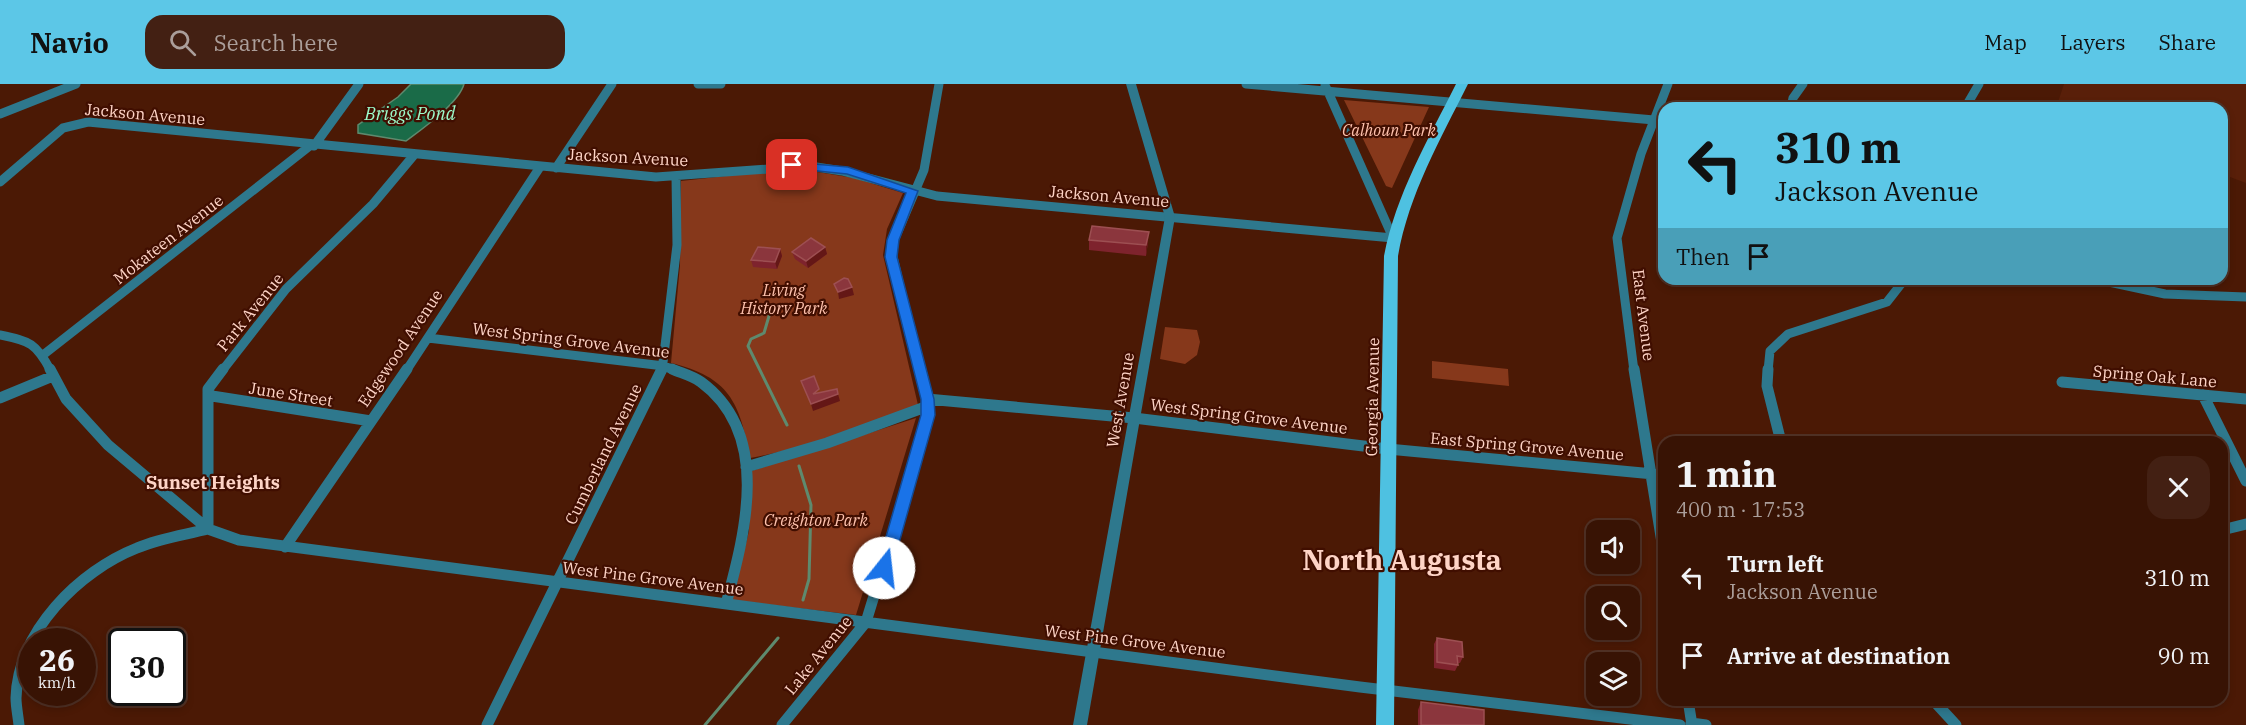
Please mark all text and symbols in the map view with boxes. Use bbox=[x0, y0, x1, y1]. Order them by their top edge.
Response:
search box bbox=[145, 15, 565, 69]
text: Navio bbox=[30, 24, 109, 61]
icon: search bbox=[166, 26, 199, 59]
text: Search here bbox=[214, 28, 338, 57]
text: Map bbox=[1984, 28, 2027, 56]
text: Layers bbox=[2060, 28, 2126, 56]
text: Share bbox=[2159, 28, 2216, 56]
street label: Jackson Avenue bbox=[84, 99, 206, 129]
water label: Briggs Pond bbox=[364, 102, 456, 125]
park label: Calhoun Park bbox=[1342, 120, 1437, 140]
text: 310 m bbox=[1775, 120, 1901, 175]
icon: left bbox=[1676, 126, 1754, 204]
pin bbox=[766, 139, 817, 190]
street label: Jackson Avenue bbox=[567, 144, 689, 170]
icon: arrive bbox=[775, 148, 808, 181]
text: Jackson Avenue bbox=[1775, 173, 1978, 208]
street label: Jackson Avenue bbox=[1048, 181, 1170, 211]
street label: Mokateen Avenue bbox=[109, 190, 227, 288]
icon: arrive bbox=[1742, 240, 1775, 273]
text: Then bbox=[1676, 242, 1730, 271]
street label: East Avenue bbox=[1628, 268, 1660, 362]
street label: Park Avenue bbox=[212, 269, 288, 355]
park label: Living History Park bbox=[739, 280, 828, 318]
street label: Edgewood Avenue bbox=[353, 285, 447, 411]
street label: West Spring Grove Avenue bbox=[471, 318, 671, 362]
street label: Georgia Avenue bbox=[1361, 337, 1383, 457]
street label: West Avenue bbox=[1102, 351, 1138, 449]
street label: Spring Oak Lane bbox=[2092, 361, 2218, 391]
street label: June Street bbox=[248, 378, 335, 411]
street label: Cumberland Avenue bbox=[560, 380, 646, 528]
street label: West Spring Grove Avenue bbox=[1149, 394, 1349, 438]
street label: East Spring Grove Avenue bbox=[1429, 428, 1625, 464]
text: 1 min bbox=[1676, 450, 1777, 497]
button: close bbox=[2147, 456, 2210, 519]
district label: Sunset Heights bbox=[146, 471, 280, 494]
text: 400 m · 17:53 bbox=[1676, 496, 1805, 523]
park label: Creighton Park bbox=[764, 510, 868, 530]
map controls bbox=[1586, 520, 1640, 706]
button: sound bbox=[1586, 520, 1640, 574]
position arrow bbox=[852, 536, 916, 600]
district label: North Augusta bbox=[1302, 541, 1502, 578]
text: Turn left bbox=[1727, 549, 1823, 578]
street label: West Pine Grove Avenue bbox=[561, 557, 745, 599]
icon: left bbox=[1676, 561, 1709, 594]
text: 310 m bbox=[2144, 563, 2210, 592]
text: Jackson Avenue bbox=[1727, 578, 1878, 605]
button: search bbox=[1586, 586, 1640, 640]
street label: Lake Avenue bbox=[780, 611, 856, 699]
street label: West Pine Grove Avenue bbox=[1043, 620, 1227, 662]
speed limit sign: 30 bbox=[108, 628, 186, 706]
icon: arrive bbox=[1676, 639, 1709, 672]
text: 26 bbox=[39, 640, 75, 679]
text: Arrive at destination bbox=[1727, 641, 1950, 670]
text: 90 m bbox=[2158, 641, 2210, 670]
button: layers bbox=[1586, 652, 1640, 706]
text: km/h bbox=[38, 673, 76, 692]

